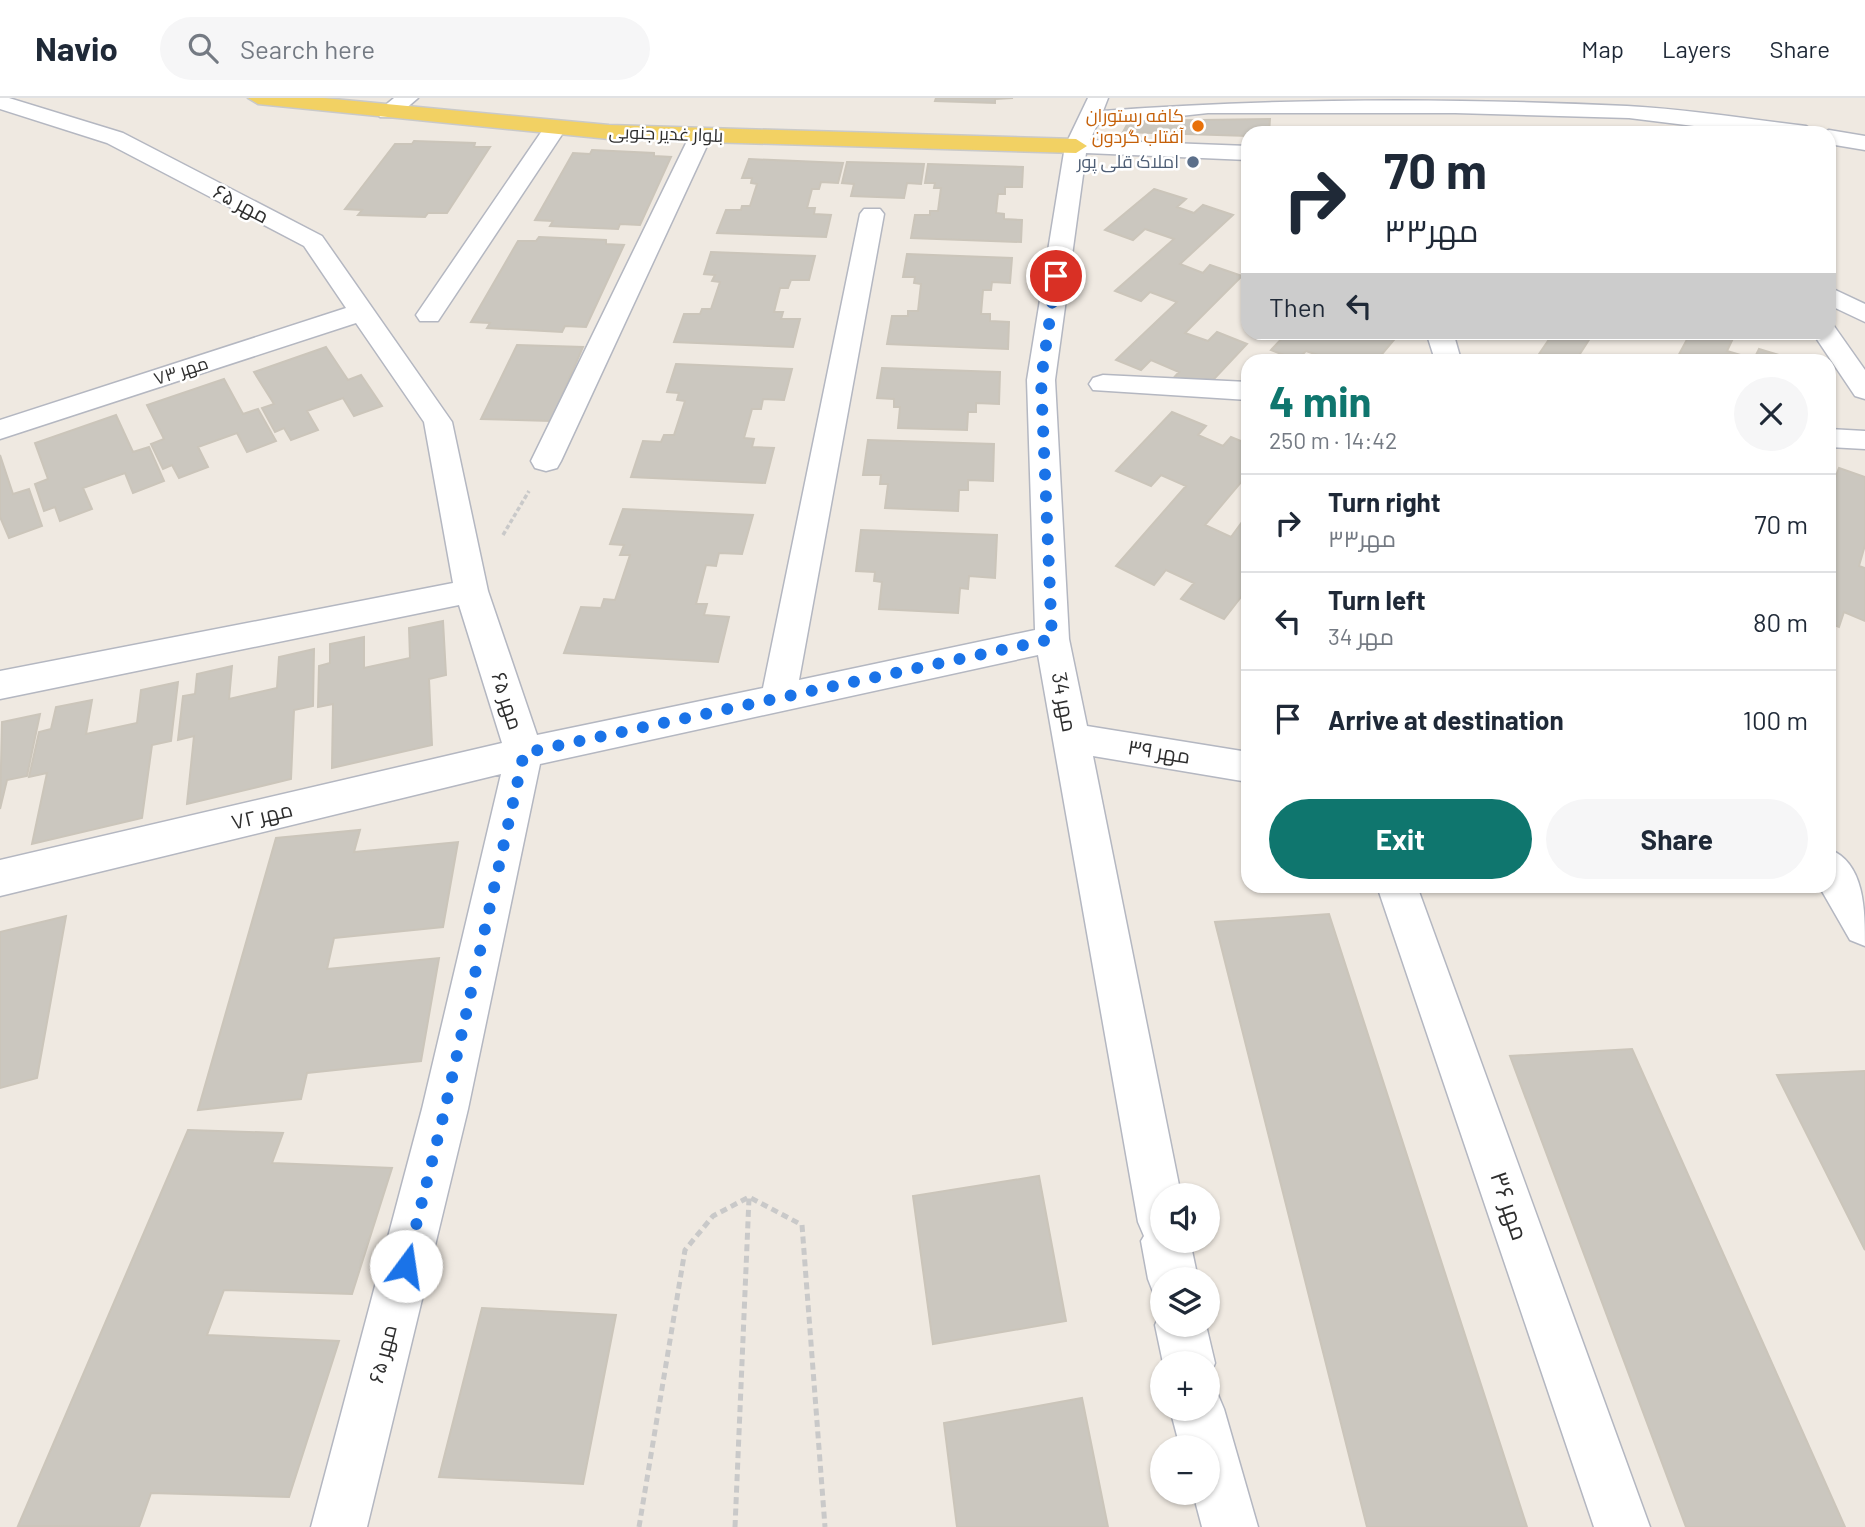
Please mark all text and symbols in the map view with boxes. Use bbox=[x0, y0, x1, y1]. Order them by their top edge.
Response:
search box bbox=[160, 17, 650, 80]
text: Navio bbox=[35, 28, 118, 68]
icon: search bbox=[184, 29, 222, 67]
text: Search here bbox=[240, 33, 375, 64]
text: Map bbox=[1581, 34, 1624, 63]
text: Layers bbox=[1662, 34, 1731, 63]
text: Share bbox=[1769, 34, 1830, 63]
place label: کافه رستوران آفتاب گردون bbox=[1086, 104, 1184, 148]
marker: کافه رستوران آفتاب گردون bbox=[1190, 118, 1206, 134]
street label: بلوار غدیر جنوبی bbox=[608, 120, 724, 147]
text: 70 m bbox=[1384, 140, 1487, 199]
place label: املاک قلی پور bbox=[1076, 150, 1179, 174]
marker: املاک قلی پور bbox=[1185, 154, 1201, 170]
icon: right bbox=[1269, 154, 1360, 245]
street label: مهر ۶۵ bbox=[209, 178, 274, 229]
text: مهر۳۳ bbox=[1384, 210, 1479, 248]
pin bbox=[1026, 246, 1086, 306]
icon: arrive bbox=[1037, 257, 1075, 295]
icon: left bbox=[1340, 287, 1378, 325]
text: Then bbox=[1269, 291, 1326, 322]
street label: مهر ۷۳ bbox=[151, 351, 211, 390]
text: 4 min bbox=[1269, 375, 1372, 425]
button: close bbox=[1734, 377, 1808, 451]
text: 250 m · 14:42 bbox=[1269, 426, 1397, 454]
text: Turn right bbox=[1328, 486, 1441, 517]
icon: right bbox=[1269, 504, 1307, 542]
text: 70 m bbox=[1754, 508, 1808, 539]
text: مهر۳۳ bbox=[1328, 524, 1396, 552]
text: Turn left bbox=[1328, 584, 1426, 615]
icon: left bbox=[1269, 602, 1307, 640]
text: 80 m bbox=[1753, 606, 1808, 637]
text: مهر 34 bbox=[1328, 622, 1394, 650]
street label: مهر ۶۵ bbox=[485, 668, 529, 733]
street label: مهر 34 bbox=[1045, 670, 1083, 734]
icon: arrive bbox=[1269, 700, 1307, 738]
text: Arrive at destination bbox=[1328, 704, 1564, 735]
text: 100 m bbox=[1743, 704, 1808, 735]
street label: مهر ۳۹ bbox=[1126, 733, 1192, 770]
street label: مهر ۷۲ bbox=[229, 795, 295, 836]
button: Exit bbox=[1269, 799, 1532, 879]
button: Share bbox=[1546, 799, 1808, 879]
street label: مهر ۳۶ bbox=[1484, 1167, 1536, 1244]
map controls bbox=[1150, 1183, 1220, 1505]
button: sound bbox=[1150, 1183, 1220, 1253]
position arrow bbox=[369, 1229, 443, 1303]
button: layers bbox=[1150, 1267, 1220, 1337]
street label: مهر ۶۵ bbox=[362, 1322, 403, 1386]
button: + bbox=[1150, 1351, 1220, 1421]
button: − bbox=[1150, 1435, 1220, 1505]

